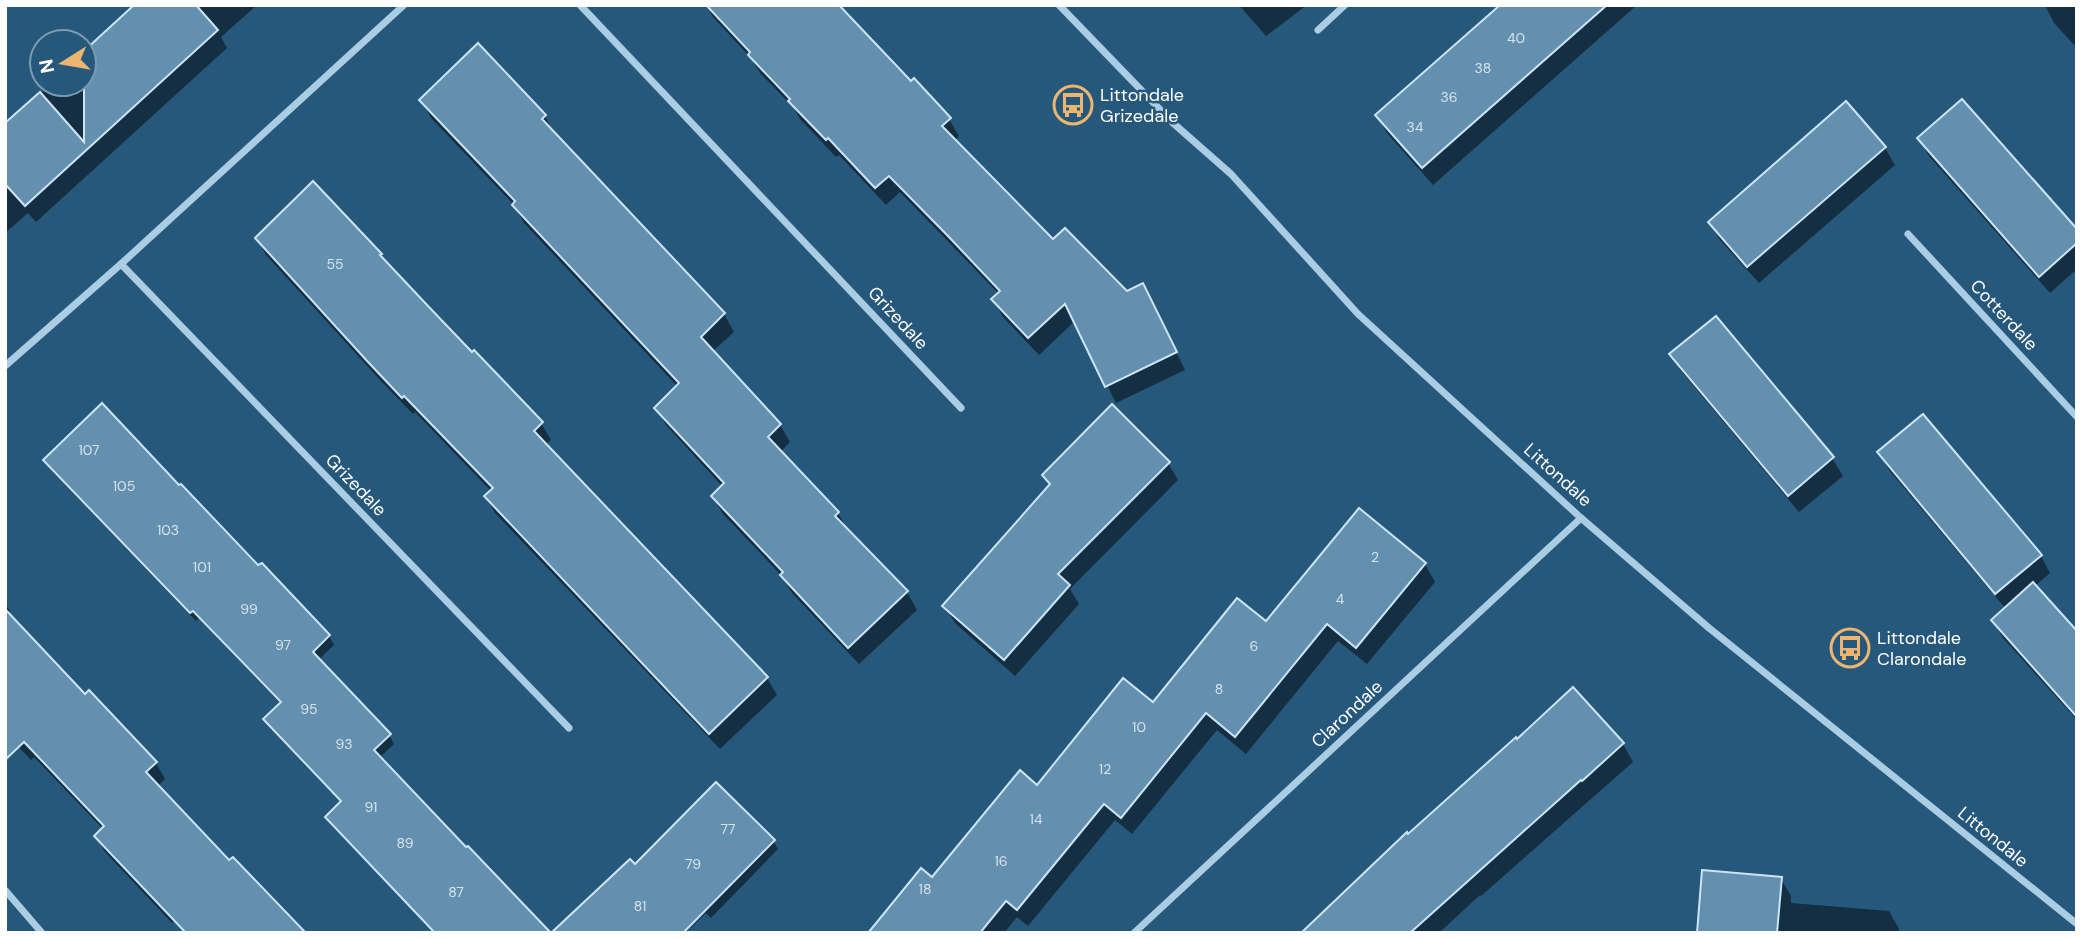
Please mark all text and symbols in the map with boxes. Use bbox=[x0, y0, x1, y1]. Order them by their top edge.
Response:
north arrow bbox=[28, 28, 98, 98]
house number: 40 bbox=[1507, 29, 1525, 47]
text: N bbox=[33, 57, 60, 75]
house number: 38 bbox=[1475, 59, 1491, 77]
place label: Littondale Grizedale bbox=[1100, 83, 1184, 128]
bus stop icon: Littondale Grizedale bbox=[1052, 84, 1094, 126]
house number: 36 bbox=[1440, 88, 1458, 106]
house number: 34 bbox=[1407, 118, 1424, 136]
house number: 55 bbox=[326, 255, 344, 273]
street label: Cotterdale bbox=[1965, 274, 2043, 356]
street label: Grizedale bbox=[862, 281, 934, 355]
street label: Littondale bbox=[1519, 438, 1597, 512]
house number: 107 bbox=[78, 441, 100, 459]
street label: Grizedale bbox=[320, 448, 392, 522]
house number: 105 bbox=[113, 477, 135, 495]
house number: 103 bbox=[157, 521, 179, 539]
house number: 2 bbox=[1371, 548, 1379, 566]
house number: 101 bbox=[193, 558, 211, 576]
house number: 4 bbox=[1336, 590, 1345, 608]
house number: 99 bbox=[240, 600, 258, 618]
place label: Littondale Clarondale bbox=[1877, 626, 1966, 671]
bus stop icon: Littondale Clarondale bbox=[1829, 627, 1871, 669]
house number: 97 bbox=[275, 636, 291, 654]
house number: 6 bbox=[1250, 637, 1258, 655]
street label: Clarondale bbox=[1306, 675, 1388, 753]
house number: 8 bbox=[1215, 680, 1223, 698]
house number: 95 bbox=[300, 700, 318, 718]
house number: 10 bbox=[1132, 718, 1146, 736]
house number: 93 bbox=[336, 735, 352, 753]
house number: 12 bbox=[1099, 760, 1111, 778]
house number: 91 bbox=[365, 798, 377, 816]
street label: Littondale bbox=[1953, 801, 2033, 873]
house number: 14 bbox=[1030, 810, 1043, 828]
house number: 77 bbox=[721, 820, 735, 838]
house number: 89 bbox=[397, 834, 414, 852]
house number: 16 bbox=[994, 852, 1008, 870]
house number: 79 bbox=[685, 855, 701, 873]
house number: 18 bbox=[919, 880, 931, 898]
house number: 87 bbox=[448, 883, 464, 901]
house number: 81 bbox=[634, 897, 646, 915]

